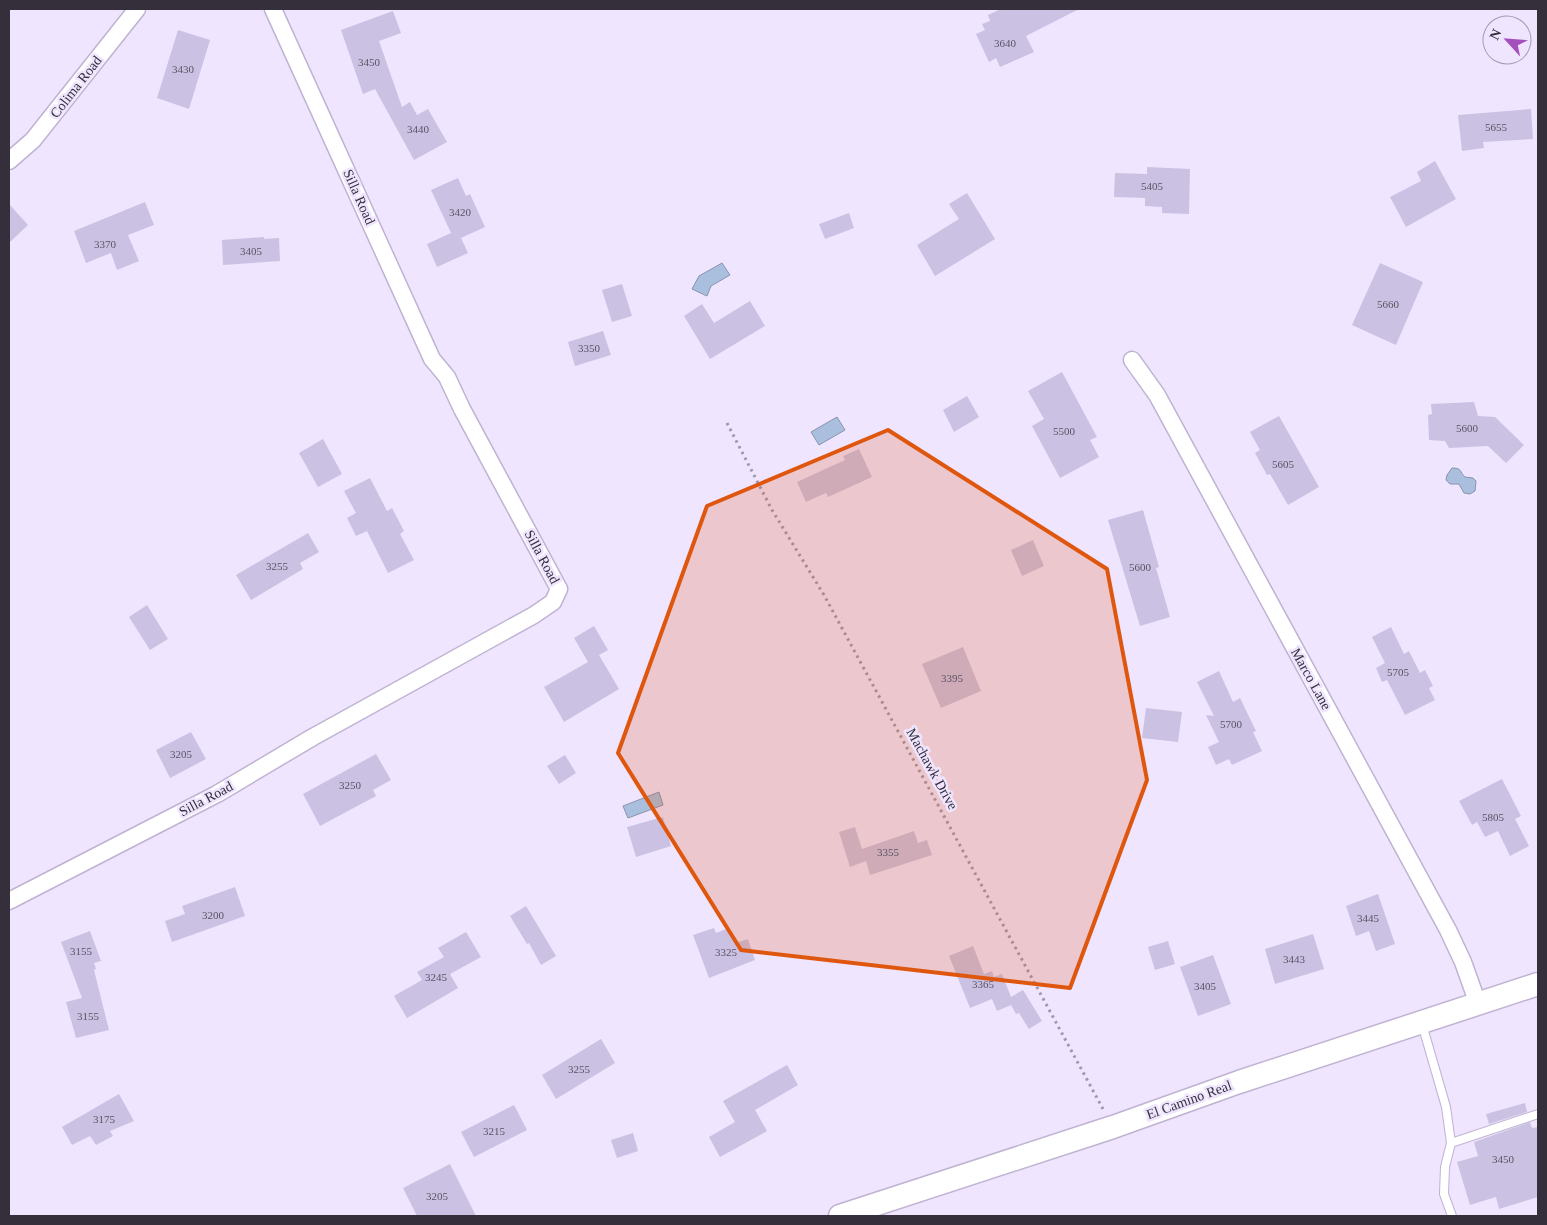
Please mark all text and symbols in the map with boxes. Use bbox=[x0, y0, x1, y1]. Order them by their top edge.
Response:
north arrow bbox=[1482, 15, 1532, 65]
text: N bbox=[1487, 27, 1505, 42]
house number: 3640 bbox=[994, 37, 1017, 49]
street label: Colima Road bbox=[47, 53, 105, 121]
house number: 3450 bbox=[358, 56, 381, 68]
house number: 3430 bbox=[172, 63, 195, 75]
house number: 5655 bbox=[1485, 121, 1508, 133]
house number: 3440 bbox=[407, 123, 430, 135]
street label: Silla Road bbox=[340, 167, 378, 227]
house number: 5405 bbox=[1141, 180, 1164, 192]
house number: 3420 bbox=[449, 206, 472, 218]
house number: 3370 bbox=[94, 238, 117, 250]
house number: 3405 bbox=[240, 245, 263, 257]
house number: 5660 bbox=[1377, 298, 1400, 310]
house number: 3350 bbox=[578, 342, 601, 354]
house number: 5600 bbox=[1456, 422, 1479, 434]
house number: 5500 bbox=[1053, 425, 1076, 437]
house number: 5605 bbox=[1272, 458, 1295, 470]
street label: Silla Road bbox=[522, 528, 562, 586]
house number: 3255 bbox=[266, 560, 289, 572]
house number: 5600 bbox=[1129, 561, 1152, 573]
street label: Marco Lane bbox=[1288, 646, 1334, 712]
house number: 5705 bbox=[1387, 666, 1410, 678]
house number: 3395 bbox=[941, 672, 964, 684]
house number: 5700 bbox=[1220, 718, 1243, 730]
street label: Machawk Drive bbox=[903, 726, 961, 812]
house number: 3205 bbox=[170, 748, 193, 760]
street label: Silla Road bbox=[177, 779, 235, 819]
house number: 3250 bbox=[339, 779, 362, 791]
house number: 5805 bbox=[1482, 811, 1505, 823]
house number: 3355 bbox=[877, 846, 900, 858]
house number: 3200 bbox=[202, 909, 225, 921]
house number: 3445 bbox=[1357, 912, 1380, 924]
house number: 3155 bbox=[70, 945, 93, 957]
house number: 3325 bbox=[715, 946, 738, 958]
house number: 3443 bbox=[1283, 953, 1306, 965]
house number: 3245 bbox=[425, 971, 448, 983]
house number: 3365 bbox=[972, 978, 995, 990]
house number: 3405 bbox=[1194, 980, 1217, 992]
house number: 3155 bbox=[77, 1010, 100, 1022]
house number: 3255 bbox=[568, 1063, 591, 1075]
street label: El Camino Real bbox=[1144, 1078, 1234, 1122]
house number: 3175 bbox=[93, 1113, 116, 1125]
house number: 3215 bbox=[483, 1125, 506, 1137]
house number: 3450 bbox=[1492, 1153, 1515, 1165]
house number: 3205 bbox=[426, 1190, 449, 1202]

